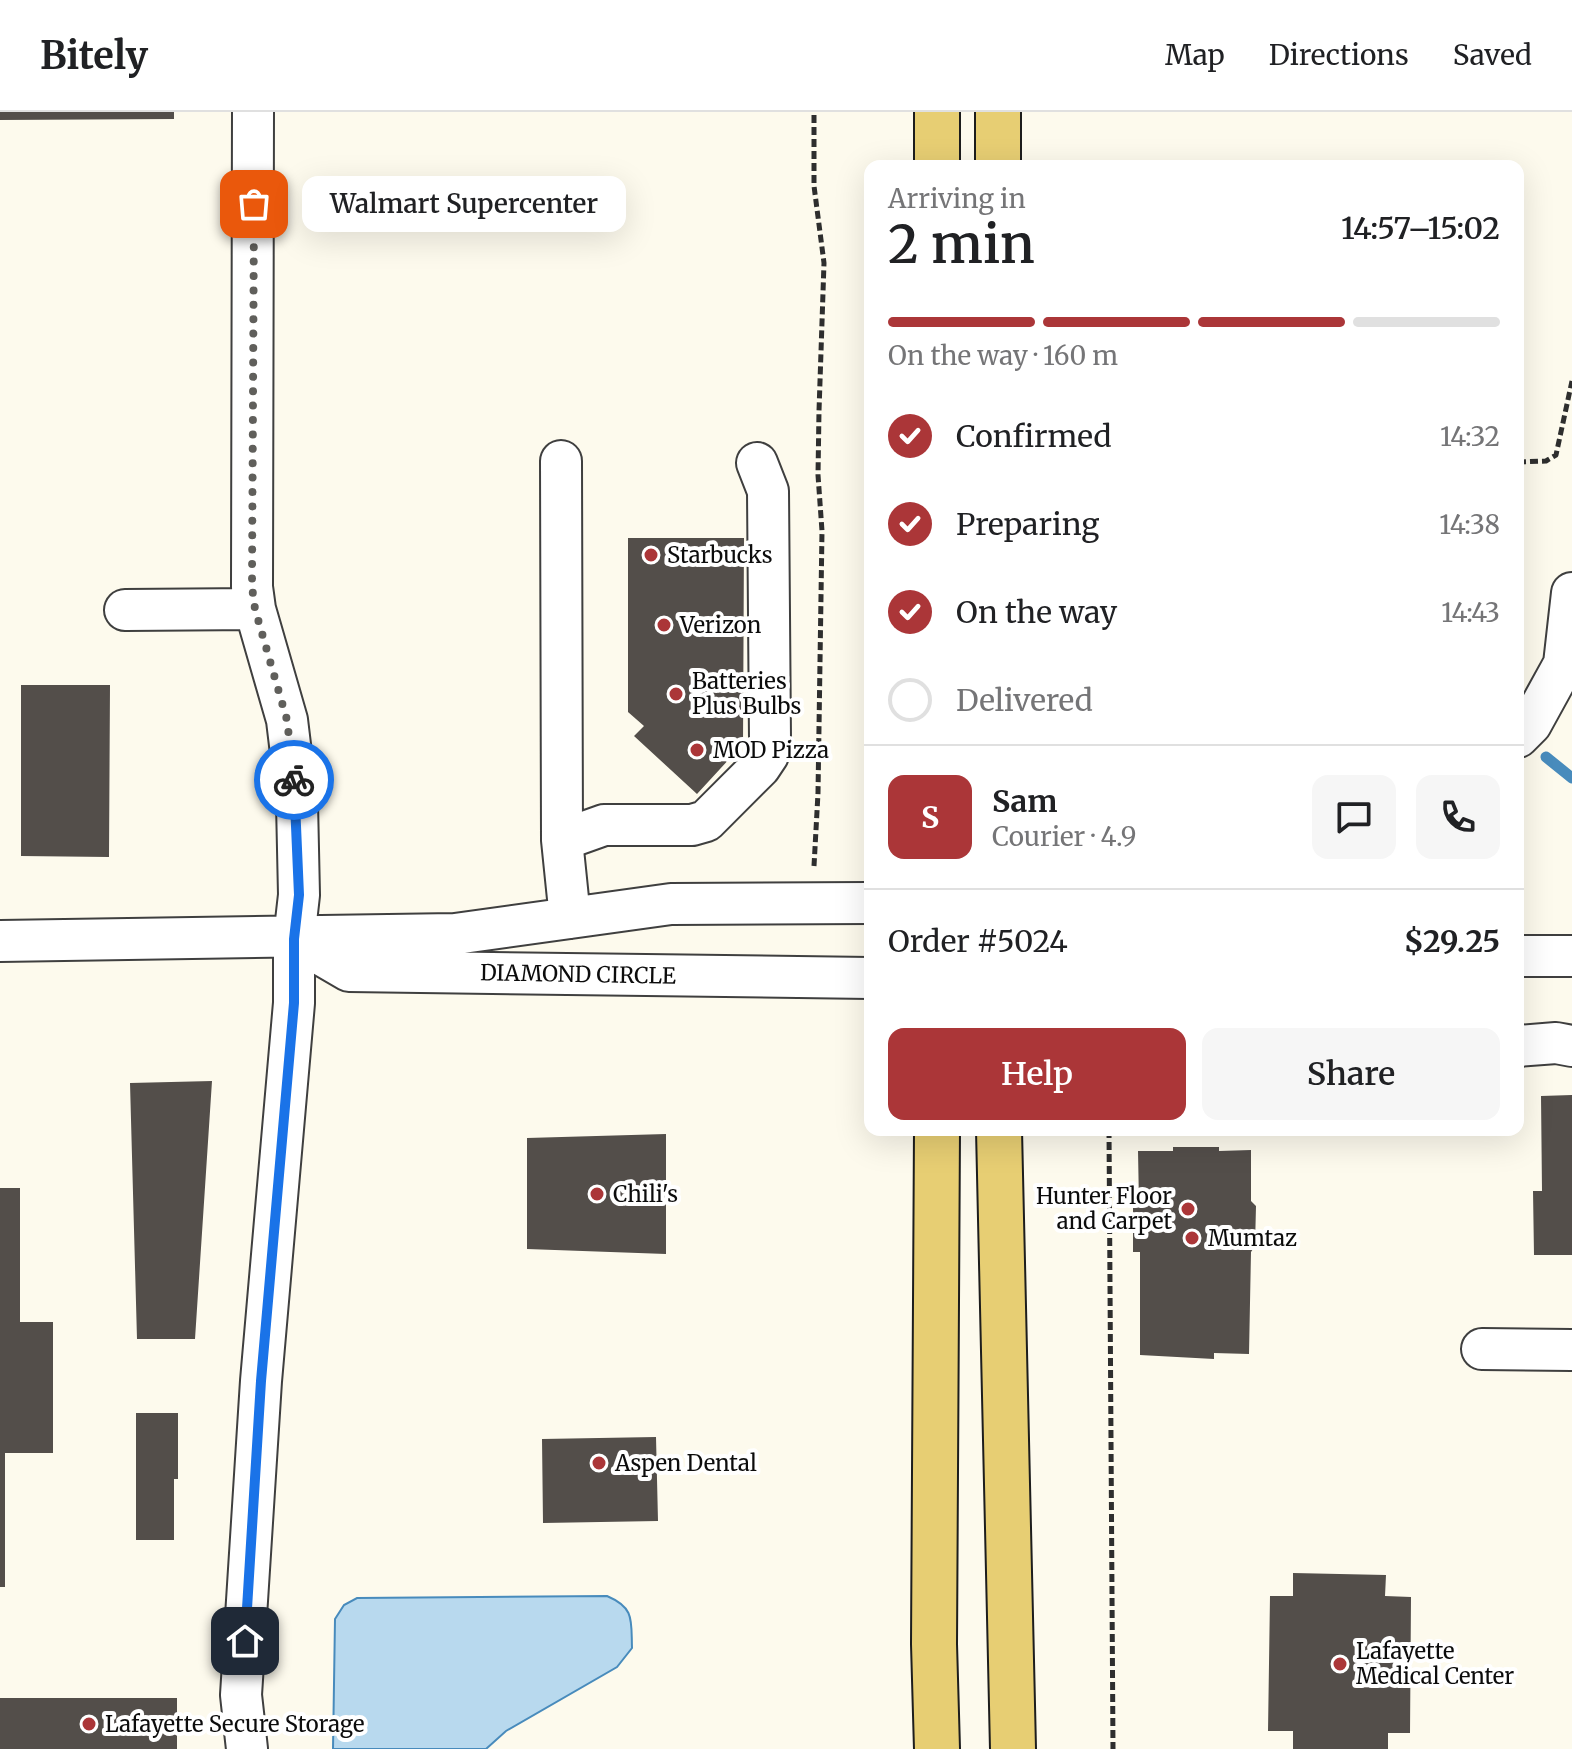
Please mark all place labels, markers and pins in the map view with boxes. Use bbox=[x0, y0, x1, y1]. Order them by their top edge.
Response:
pin bbox=[220, 170, 288, 238]
callout: Walmart Supercenter bbox=[302, 176, 626, 232]
place label: Starbucks bbox=[667, 541, 772, 569]
marker: Starbucks bbox=[642, 546, 660, 564]
place label: Verizon bbox=[679, 611, 762, 639]
marker: Verizon bbox=[655, 616, 673, 634]
place label: Batteries Plus Bulbs bbox=[692, 667, 801, 720]
marker: Batteries Plus Bulbs bbox=[667, 685, 685, 703]
place label: MOD Pizza bbox=[713, 736, 829, 764]
marker: MOD Pizza bbox=[688, 741, 706, 759]
place label: Chili's bbox=[613, 1180, 678, 1208]
place label: Hunter Floor and Carpet bbox=[1036, 1182, 1172, 1235]
marker: Chili's bbox=[588, 1185, 606, 1203]
marker: Hunter Floor and Carpet bbox=[1179, 1200, 1197, 1218]
place label: Mumtaz bbox=[1208, 1224, 1297, 1252]
marker: Mumtaz bbox=[1183, 1229, 1201, 1247]
place label: Aspen Dental bbox=[614, 1449, 757, 1477]
marker: Aspen Dental bbox=[590, 1454, 608, 1472]
pin bbox=[211, 1607, 279, 1675]
place label: Lafayette Medical Center bbox=[1356, 1637, 1514, 1690]
marker: Lafayette Medical Center bbox=[1331, 1655, 1349, 1673]
place label: Lafayette Secure Storage bbox=[105, 1710, 365, 1738]
marker: Lafayette Secure Storage bbox=[80, 1715, 98, 1733]

